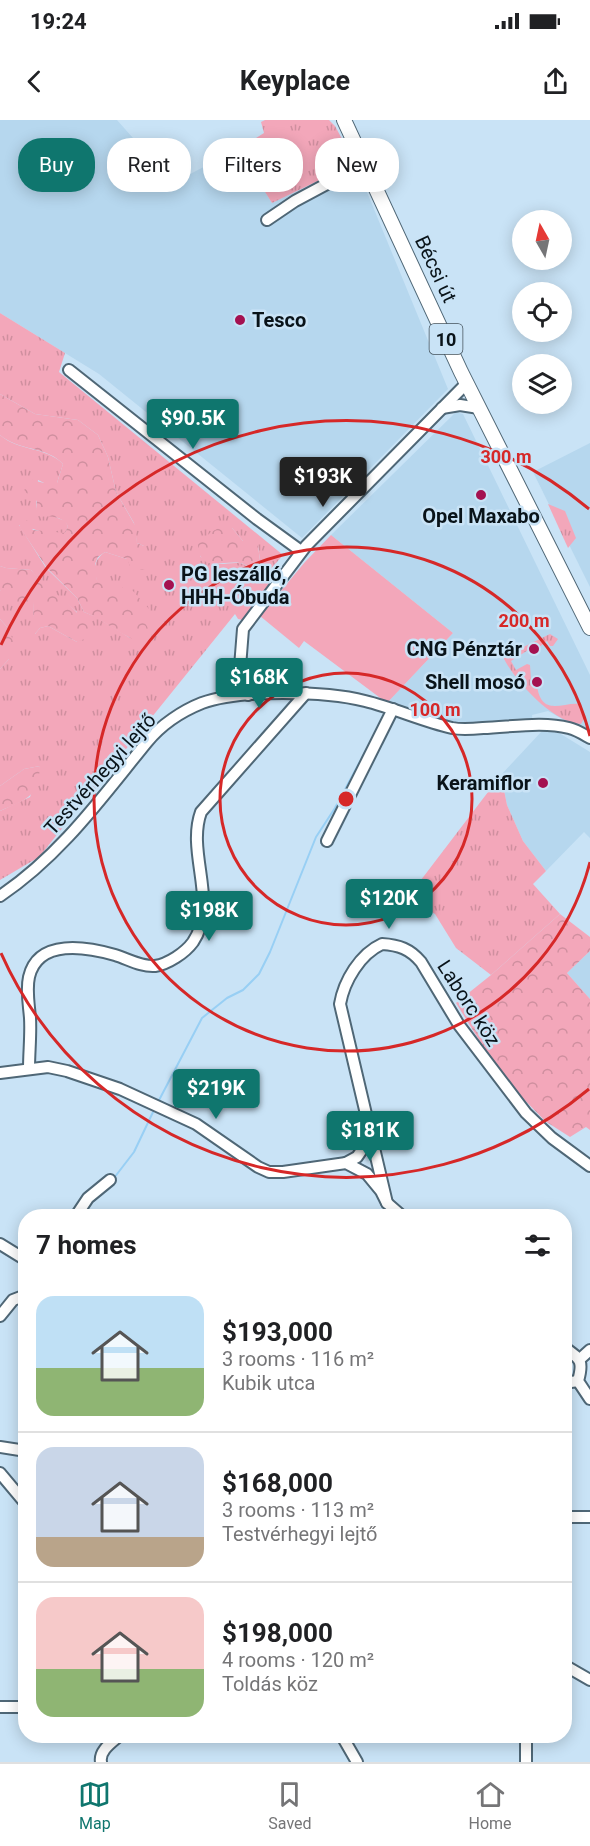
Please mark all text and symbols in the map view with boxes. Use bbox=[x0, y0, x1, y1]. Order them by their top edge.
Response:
text: 19:24 bbox=[30, 9, 87, 34]
icon: back bbox=[18, 65, 51, 98]
text: Keyplace bbox=[240, 65, 350, 97]
icon: share bbox=[539, 65, 572, 98]
chip: Buy bbox=[18, 138, 95, 192]
chip: Rent bbox=[107, 138, 191, 192]
chip: Filters bbox=[203, 138, 303, 192]
chip: New bbox=[315, 138, 399, 192]
north arrow bbox=[512, 210, 572, 270]
map controls bbox=[512, 210, 572, 414]
street label: Bécsi út bbox=[410, 232, 462, 306]
button: locate bbox=[512, 282, 572, 342]
place label: Tesco bbox=[252, 308, 306, 332]
marker: Tesco bbox=[233, 313, 247, 327]
road number: 10 bbox=[430, 324, 462, 354]
button: layers bbox=[512, 354, 572, 414]
pin: $90.5K bbox=[144, 399, 242, 450]
text: $90.5K bbox=[161, 406, 225, 430]
text: 300 m bbox=[480, 446, 532, 467]
pin: $193K bbox=[281, 457, 365, 508]
text: $193K bbox=[294, 464, 352, 488]
marker: Opel Maxabo bbox=[474, 488, 488, 502]
place label: Opel Maxabo bbox=[422, 504, 540, 528]
place label: PG leszálló, HHH-Óbuda bbox=[181, 562, 290, 609]
marker: PG leszálló, HHH-Óbuda bbox=[162, 578, 176, 592]
text: 200 m bbox=[498, 610, 550, 631]
place label: CNG Pénztár bbox=[406, 637, 523, 661]
marker: CNG Pénztár bbox=[527, 642, 541, 656]
pin: $168K bbox=[217, 658, 301, 709]
text: $168K bbox=[230, 665, 288, 689]
place label: Shell mosó bbox=[425, 670, 525, 694]
marker: Shell mosó bbox=[530, 675, 544, 689]
text: 100 m bbox=[409, 699, 461, 720]
street label: Testvérhegyi lejtő bbox=[39, 708, 161, 840]
place label: Keramiflor bbox=[437, 771, 532, 795]
marker: Keramiflor bbox=[536, 776, 550, 790]
centre of rings bbox=[336, 789, 356, 809]
pin: $120K bbox=[347, 879, 431, 930]
text: $120K bbox=[360, 886, 418, 910]
pin: $198K bbox=[167, 891, 251, 942]
text: $198K bbox=[180, 898, 238, 922]
street label: Laborc köz bbox=[432, 956, 506, 1051]
pin: $219K bbox=[174, 1069, 258, 1120]
text: $219K bbox=[187, 1076, 245, 1100]
pin: $181K bbox=[328, 1111, 412, 1162]
text: $181K bbox=[341, 1118, 399, 1142]
icon: filters bbox=[521, 1229, 554, 1262]
text: 7 homes bbox=[36, 1230, 137, 1260]
text: $193,000 bbox=[222, 1317, 333, 1347]
icon: home bbox=[84, 1320, 156, 1392]
text: 3 rooms · 116 m² bbox=[222, 1347, 374, 1371]
text: Kubik utca bbox=[222, 1371, 315, 1395]
text: $168,000 bbox=[222, 1468, 333, 1498]
icon: home bbox=[84, 1471, 156, 1543]
text: 3 rooms · 113 m² bbox=[222, 1498, 374, 1522]
text: Testvérhegyi lejtő bbox=[222, 1522, 378, 1546]
text: $198,000 bbox=[222, 1618, 333, 1648]
icon: home bbox=[84, 1621, 156, 1693]
text: 4 rooms · 120 m² bbox=[222, 1648, 374, 1672]
text: Toldás köz bbox=[222, 1672, 318, 1696]
tab: Map bbox=[78, 1778, 111, 1833]
tab: Saved bbox=[268, 1778, 312, 1833]
tab: Home bbox=[468, 1778, 512, 1833]

